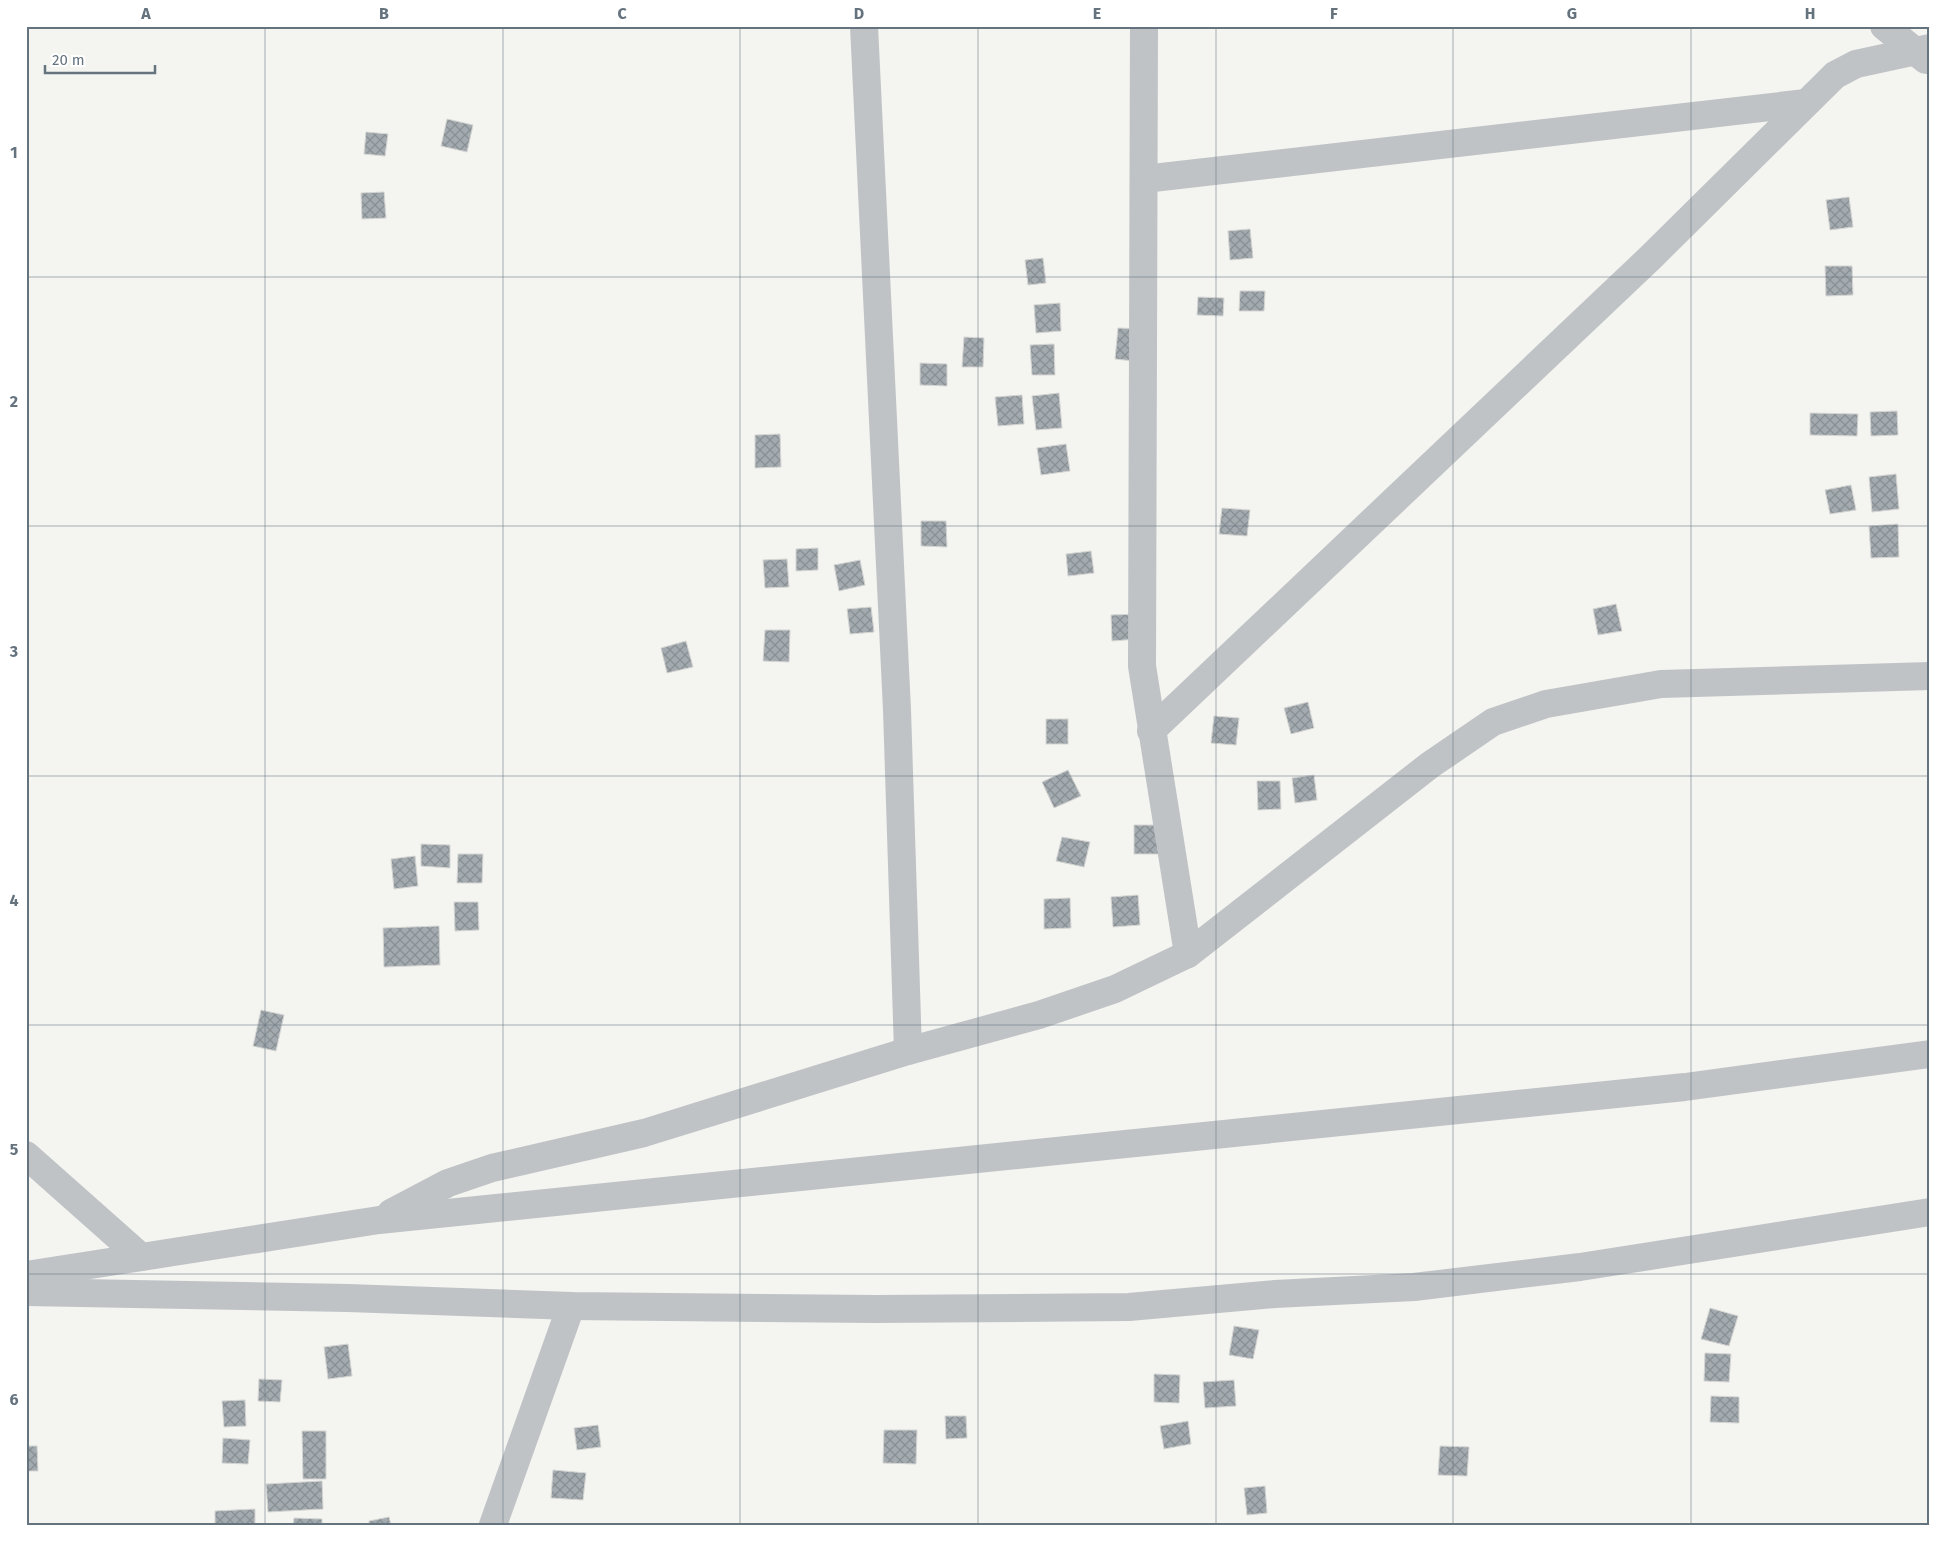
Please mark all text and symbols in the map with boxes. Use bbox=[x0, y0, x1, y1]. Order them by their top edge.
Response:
text: A bbox=[140, 4, 151, 23]
text: B bbox=[379, 4, 389, 23]
text: C bbox=[617, 4, 627, 23]
text: D bbox=[854, 4, 864, 23]
text: E bbox=[1093, 4, 1101, 23]
text: F bbox=[1330, 4, 1338, 23]
text: G bbox=[1567, 4, 1577, 23]
text: H bbox=[1805, 4, 1815, 23]
scale bar bbox=[45, 42, 155, 74]
text: 20 m bbox=[52, 51, 85, 69]
text: 1 bbox=[10, 143, 18, 162]
text: 2 bbox=[10, 392, 18, 411]
text: 3 bbox=[9, 642, 18, 661]
text: 4 bbox=[9, 891, 19, 910]
text: 5 bbox=[10, 1140, 19, 1159]
text: 6 bbox=[9, 1390, 19, 1409]

